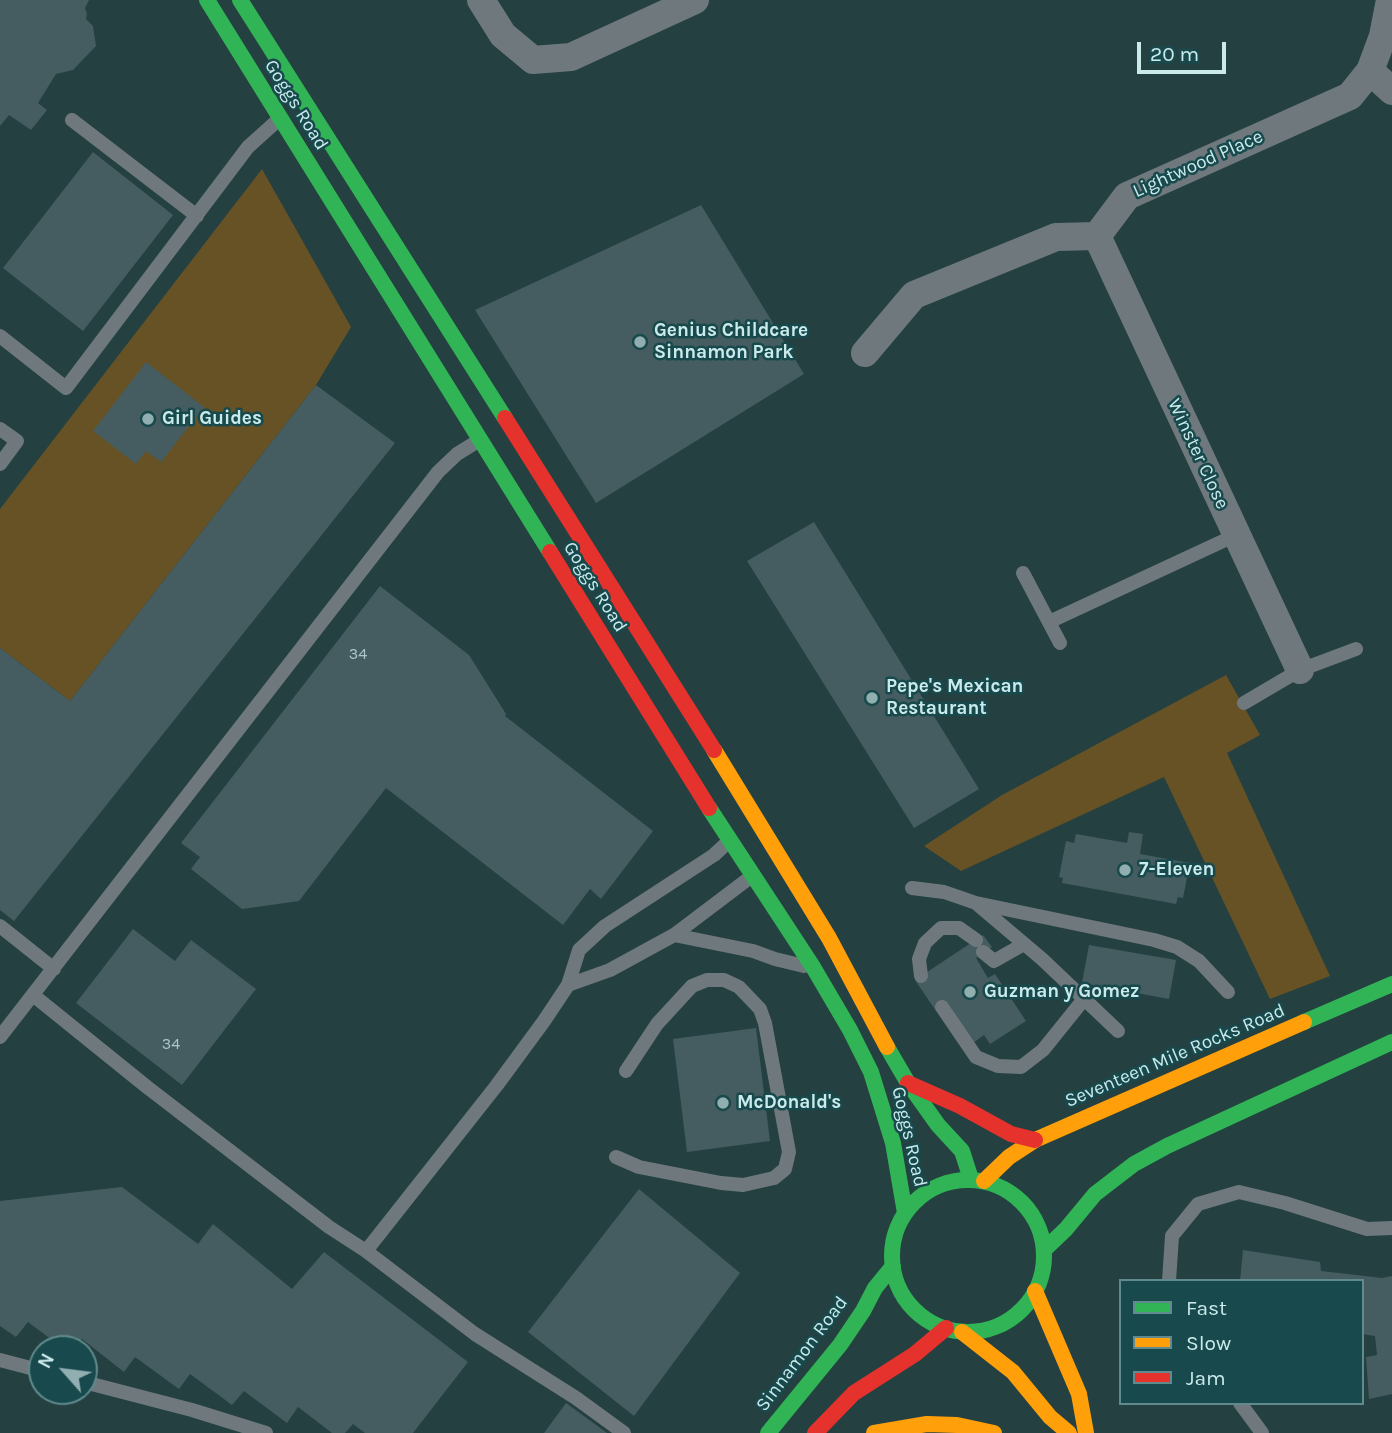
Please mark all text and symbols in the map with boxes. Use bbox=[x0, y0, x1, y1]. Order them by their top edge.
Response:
scale bar bbox=[1140, 28, 1229, 72]
text: 20 m bbox=[1150, 42, 1199, 66]
street label: Goggs Road bbox=[259, 56, 333, 154]
street label: Lightwood Place bbox=[1129, 125, 1267, 203]
place label: Genius Childcare Sinnamon Park bbox=[654, 320, 808, 364]
marker: Genius Childcare Sinnamon Park bbox=[632, 334, 648, 350]
street label: Winster Close bbox=[1162, 395, 1234, 513]
place label: Girl Guides bbox=[162, 408, 262, 430]
marker: Girl Guides bbox=[140, 411, 156, 427]
street label: Goggs Road bbox=[558, 538, 632, 636]
house number: 34 bbox=[349, 644, 367, 664]
place label: Pepe's Mexican Restaurant bbox=[886, 676, 1023, 720]
marker: Pepe's Mexican Restaurant bbox=[864, 690, 880, 706]
place label: 7-Eleven bbox=[1139, 859, 1214, 881]
marker: 7-Eleven bbox=[1117, 862, 1133, 878]
place label: Guzman y Gomez bbox=[984, 981, 1139, 1003]
marker: Guzman y Gomez bbox=[962, 984, 978, 1000]
street label: Seventeen Mile Rocks Road bbox=[1062, 999, 1288, 1113]
house number: 34 bbox=[162, 1034, 180, 1054]
street label: Goggs Road bbox=[886, 1085, 932, 1189]
place label: McDonald's bbox=[737, 1092, 841, 1114]
marker: McDonald's bbox=[715, 1095, 731, 1111]
legend bbox=[1119, 1279, 1364, 1405]
street label: Sinnamon Road bbox=[751, 1292, 853, 1416]
text: Fast bbox=[1186, 1296, 1227, 1320]
text: Slow bbox=[1186, 1331, 1231, 1355]
north arrow bbox=[28, 1335, 98, 1405]
text: N bbox=[33, 1350, 59, 1372]
text: Jam bbox=[1186, 1366, 1226, 1390]

